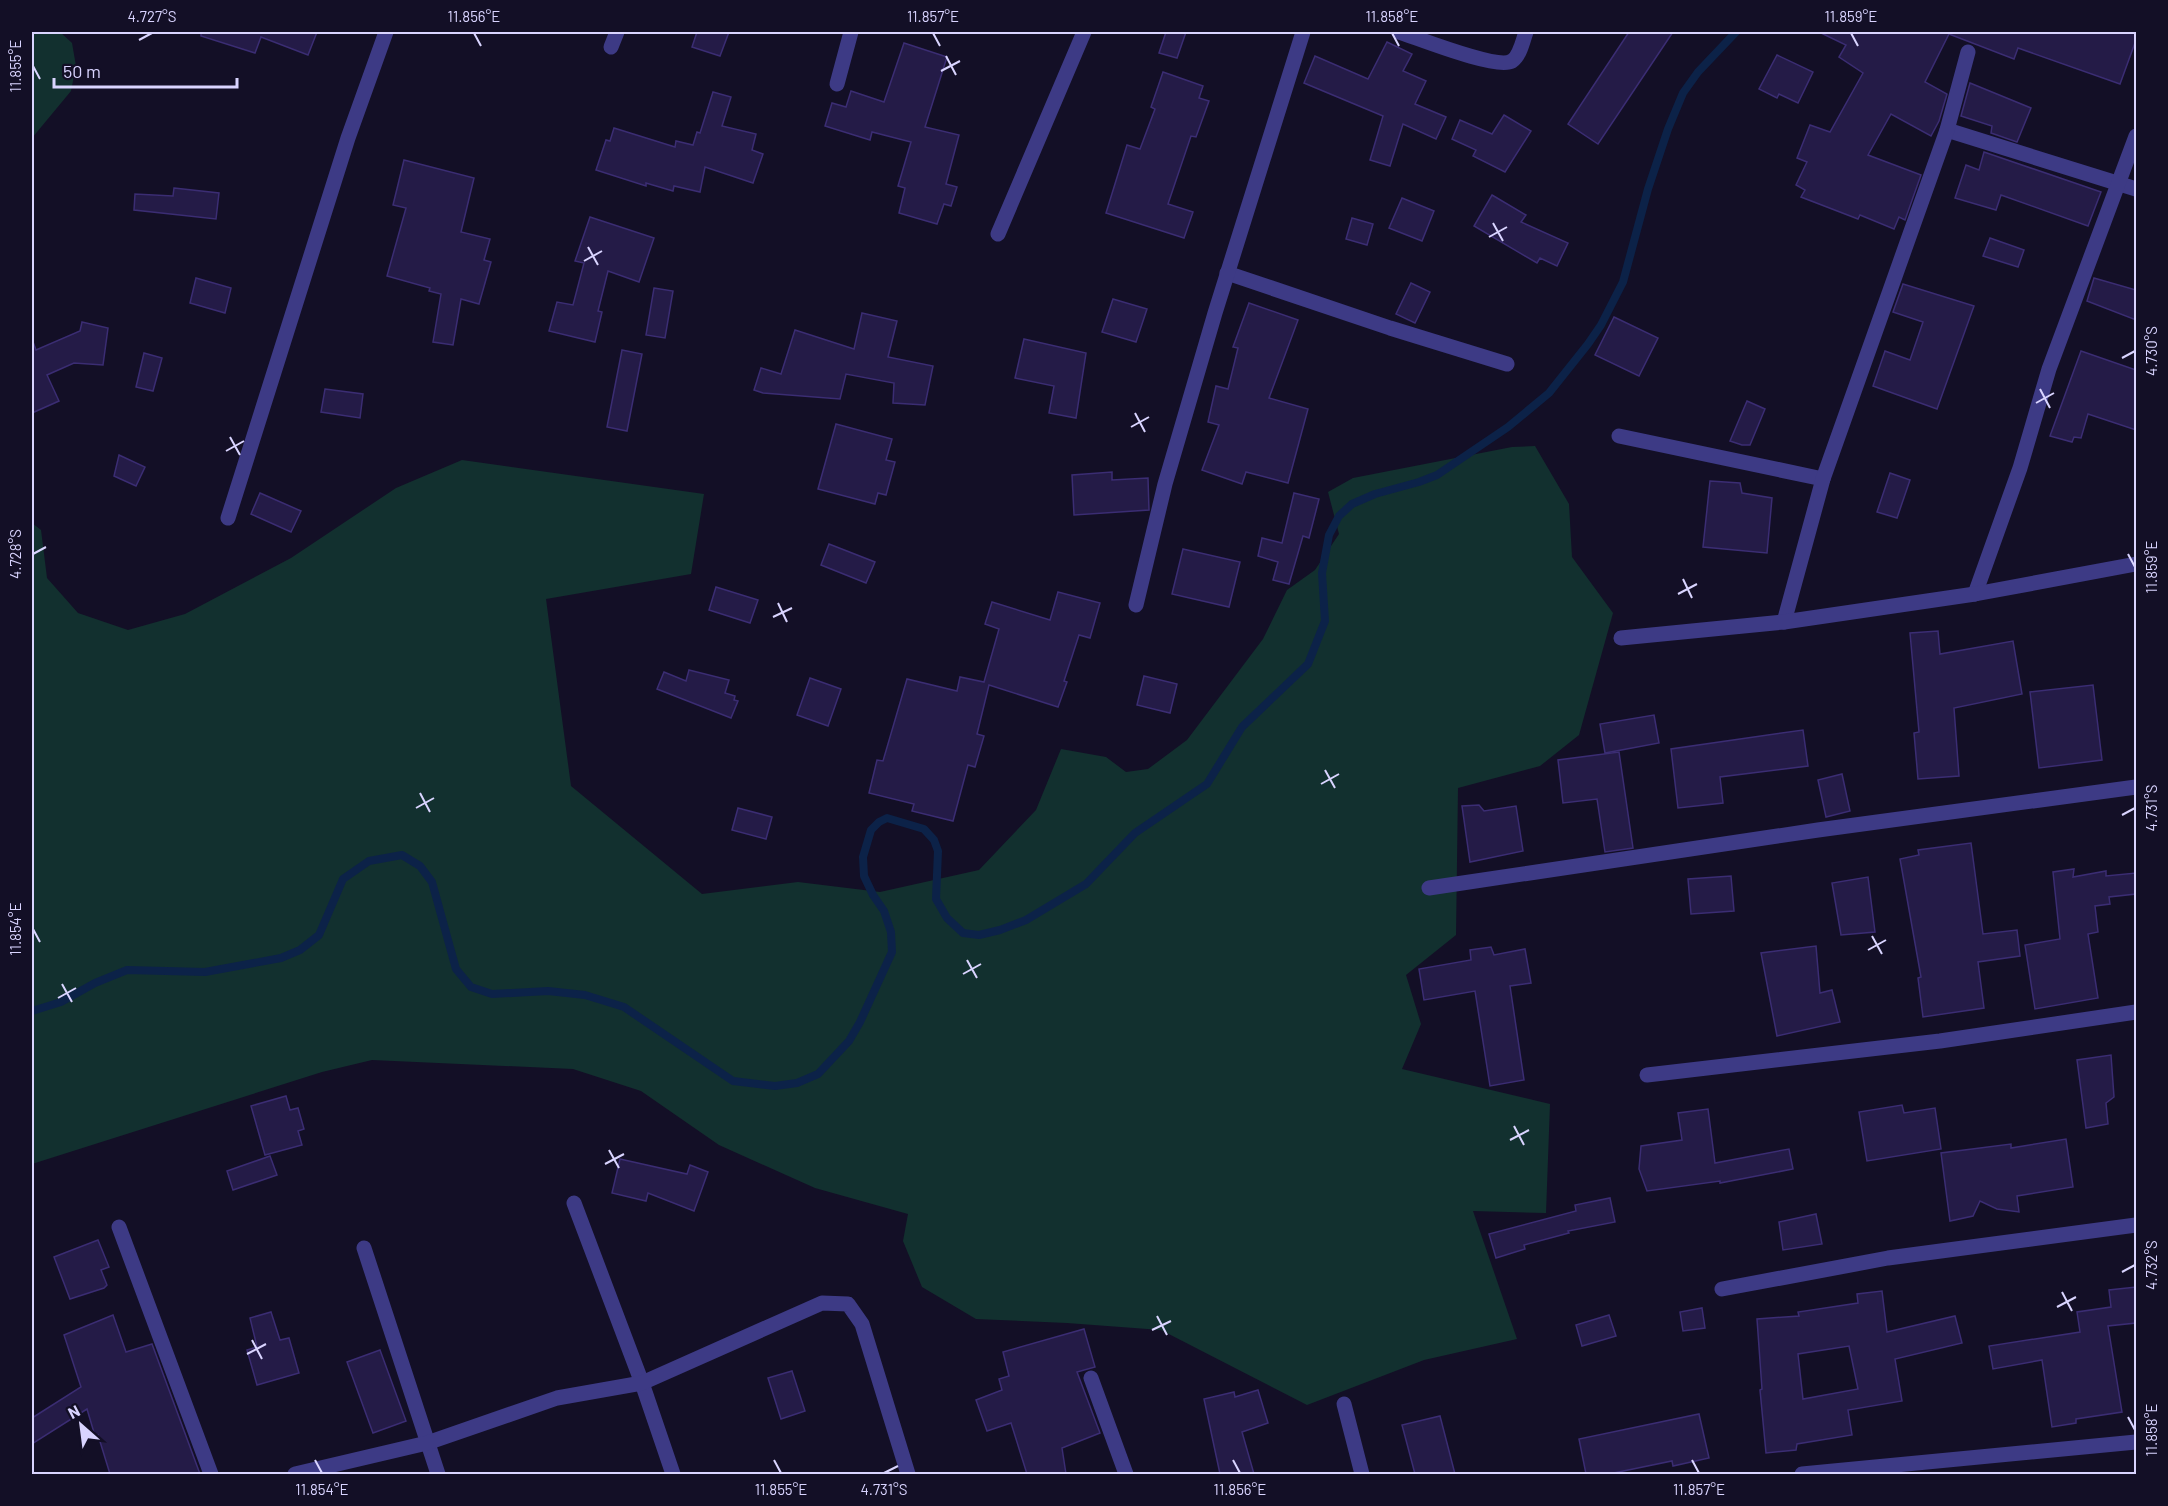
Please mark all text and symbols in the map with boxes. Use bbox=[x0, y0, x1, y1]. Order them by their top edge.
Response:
text: 4.727°S bbox=[127, 7, 177, 25]
text: 11.856°E bbox=[448, 7, 500, 25]
text: 11.857°E bbox=[907, 7, 959, 25]
text: 11.858°E bbox=[1366, 7, 1418, 25]
text: 11.859°E bbox=[1825, 7, 1877, 25]
text: 11.855°E bbox=[6, 40, 24, 92]
scale bar bbox=[54, 51, 237, 89]
text: 50 m bbox=[63, 60, 101, 82]
text: 4.730°S bbox=[2142, 326, 2160, 376]
text: 4.728°S bbox=[6, 529, 24, 579]
text: 11.859°E bbox=[2142, 541, 2160, 593]
text: 4.731°S bbox=[2142, 785, 2160, 831]
text: 11.854°E bbox=[6, 902, 24, 956]
text: 4.732°S bbox=[2142, 1240, 2160, 1290]
north arrow bbox=[51, 1395, 111, 1455]
text: N bbox=[65, 1400, 83, 1422]
text: 11.858°E bbox=[2142, 1404, 2160, 1456]
text: 11.854°E bbox=[295, 1480, 349, 1498]
text: 11.855°E bbox=[755, 1480, 807, 1498]
text: 4.731°S bbox=[861, 1480, 907, 1498]
text: 11.856°E bbox=[1214, 1480, 1266, 1498]
text: 11.857°E bbox=[1673, 1480, 1725, 1498]

